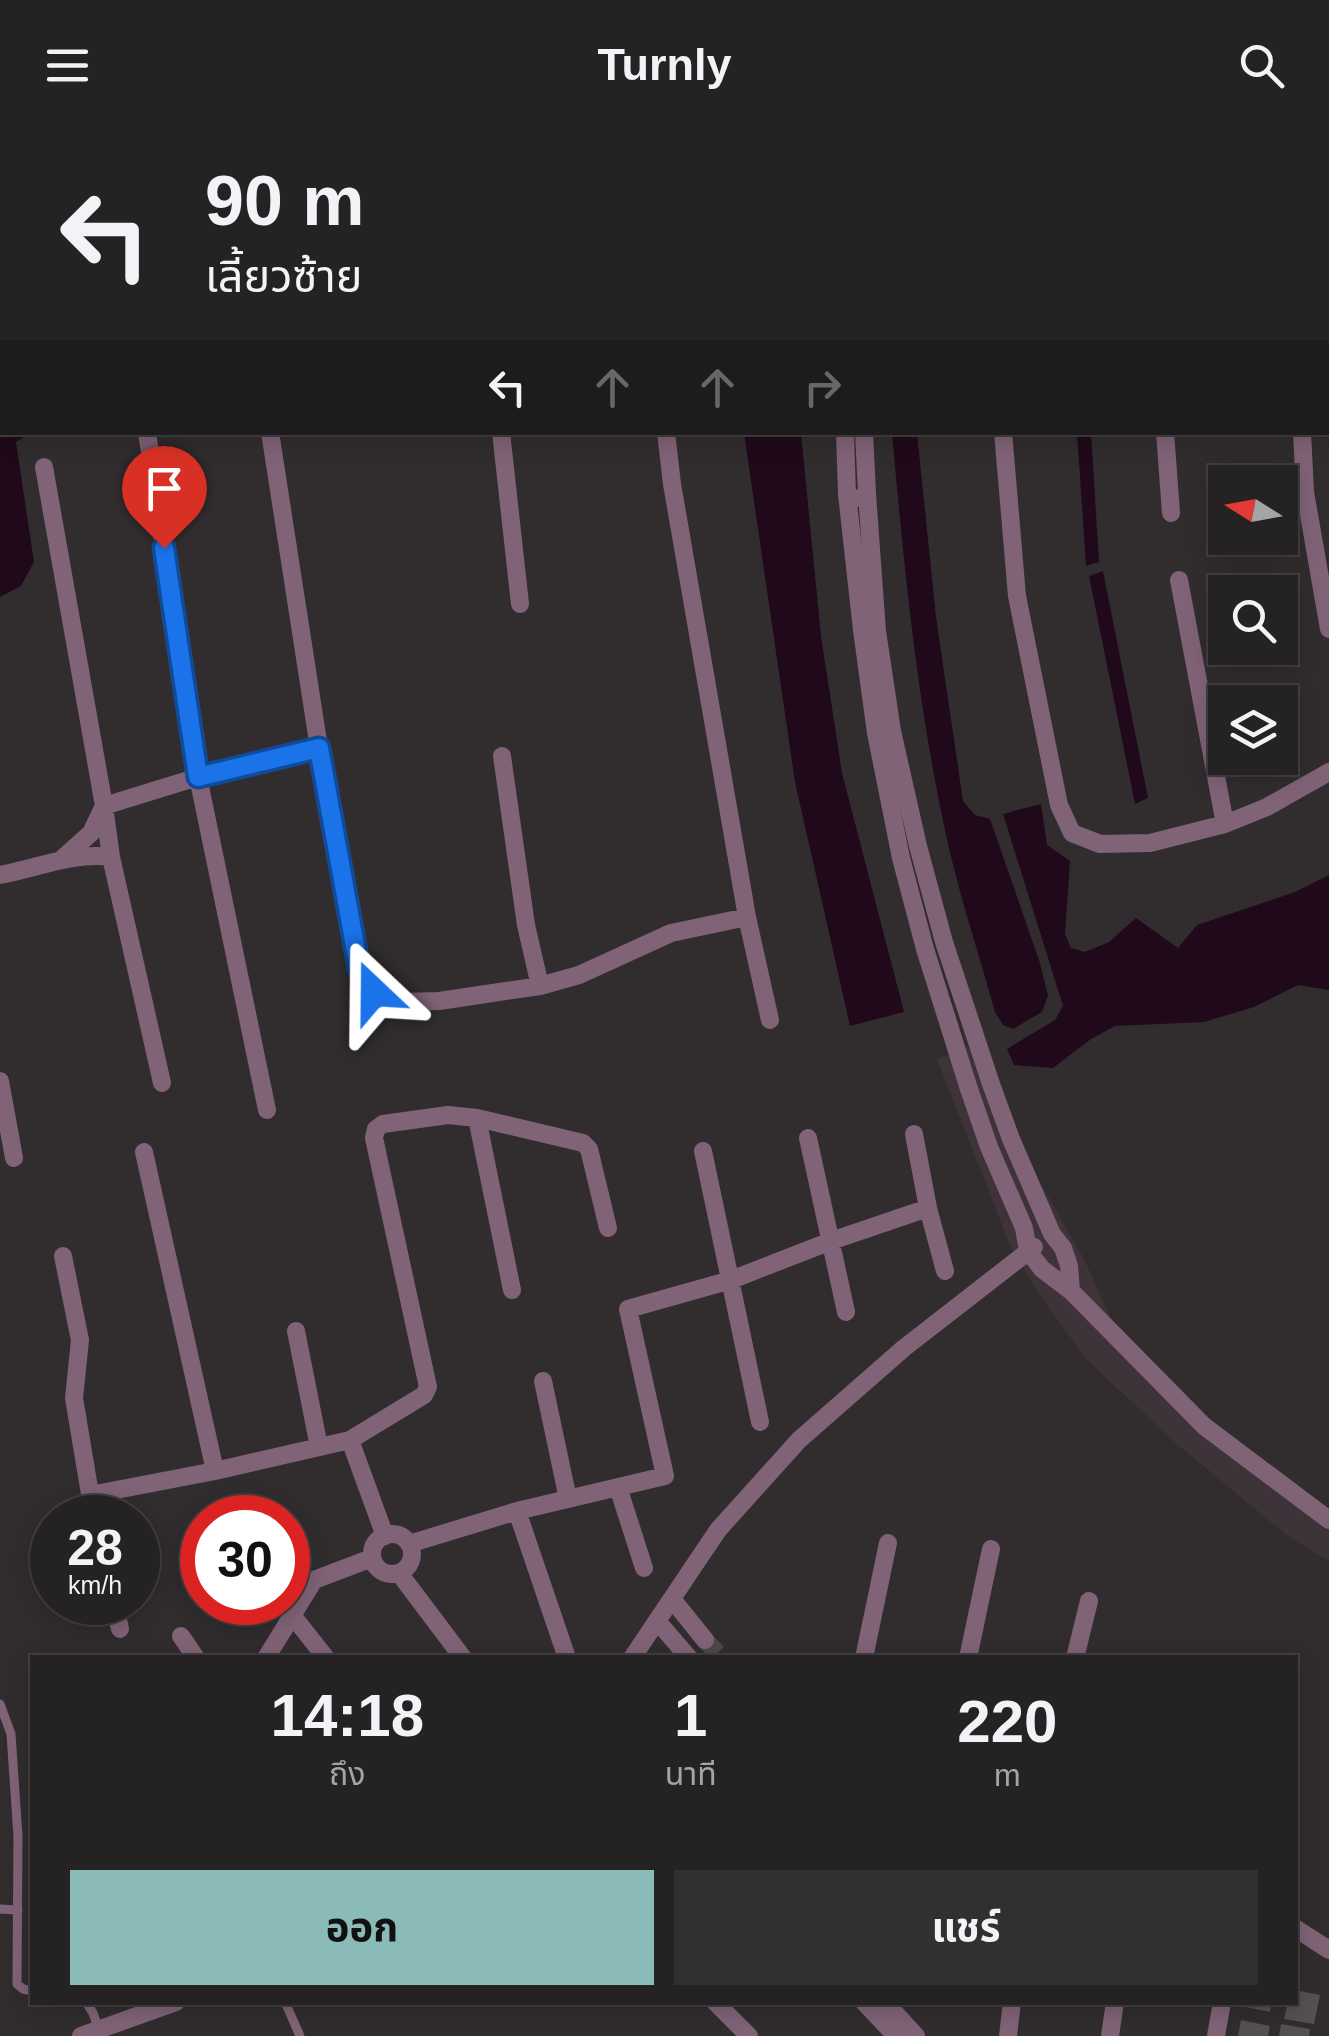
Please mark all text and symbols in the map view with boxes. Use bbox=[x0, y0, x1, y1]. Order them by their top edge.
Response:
icon: menu bbox=[40, 38, 95, 93]
icon: search bbox=[1234, 38, 1289, 93]
text: Turnly bbox=[597, 39, 732, 90]
text: 90 m bbox=[205, 162, 365, 240]
icon: left bbox=[40, 170, 170, 300]
text: เลี้ยวซ้าย bbox=[205, 251, 362, 302]
icon: left bbox=[480, 360, 535, 415]
icon: ahead bbox=[585, 360, 640, 415]
icon: ahead bbox=[690, 360, 745, 415]
icon: right bbox=[795, 360, 850, 415]
pin bbox=[122, 446, 207, 549]
icon: arrive bbox=[137, 461, 192, 516]
north arrow bbox=[1208, 465, 1298, 555]
map controls bbox=[1208, 465, 1298, 775]
button: search bbox=[1208, 575, 1298, 665]
button: layers bbox=[1208, 685, 1298, 775]
position arrow bbox=[322, 940, 426, 1044]
speed limit sign: 30 bbox=[180, 1495, 310, 1625]
text: 28 bbox=[67, 1520, 123, 1576]
text: km/h bbox=[68, 1571, 122, 1599]
text: 14:18 bbox=[271, 1682, 424, 1749]
text: 1 bbox=[674, 1682, 707, 1749]
text: 220 bbox=[957, 1688, 1057, 1755]
text: ถึง bbox=[329, 1756, 366, 1792]
text: นาที bbox=[665, 1756, 717, 1792]
text: m bbox=[994, 1757, 1021, 1793]
button: ออก bbox=[70, 1870, 654, 1985]
button: แชร์ bbox=[674, 1870, 1258, 1985]

